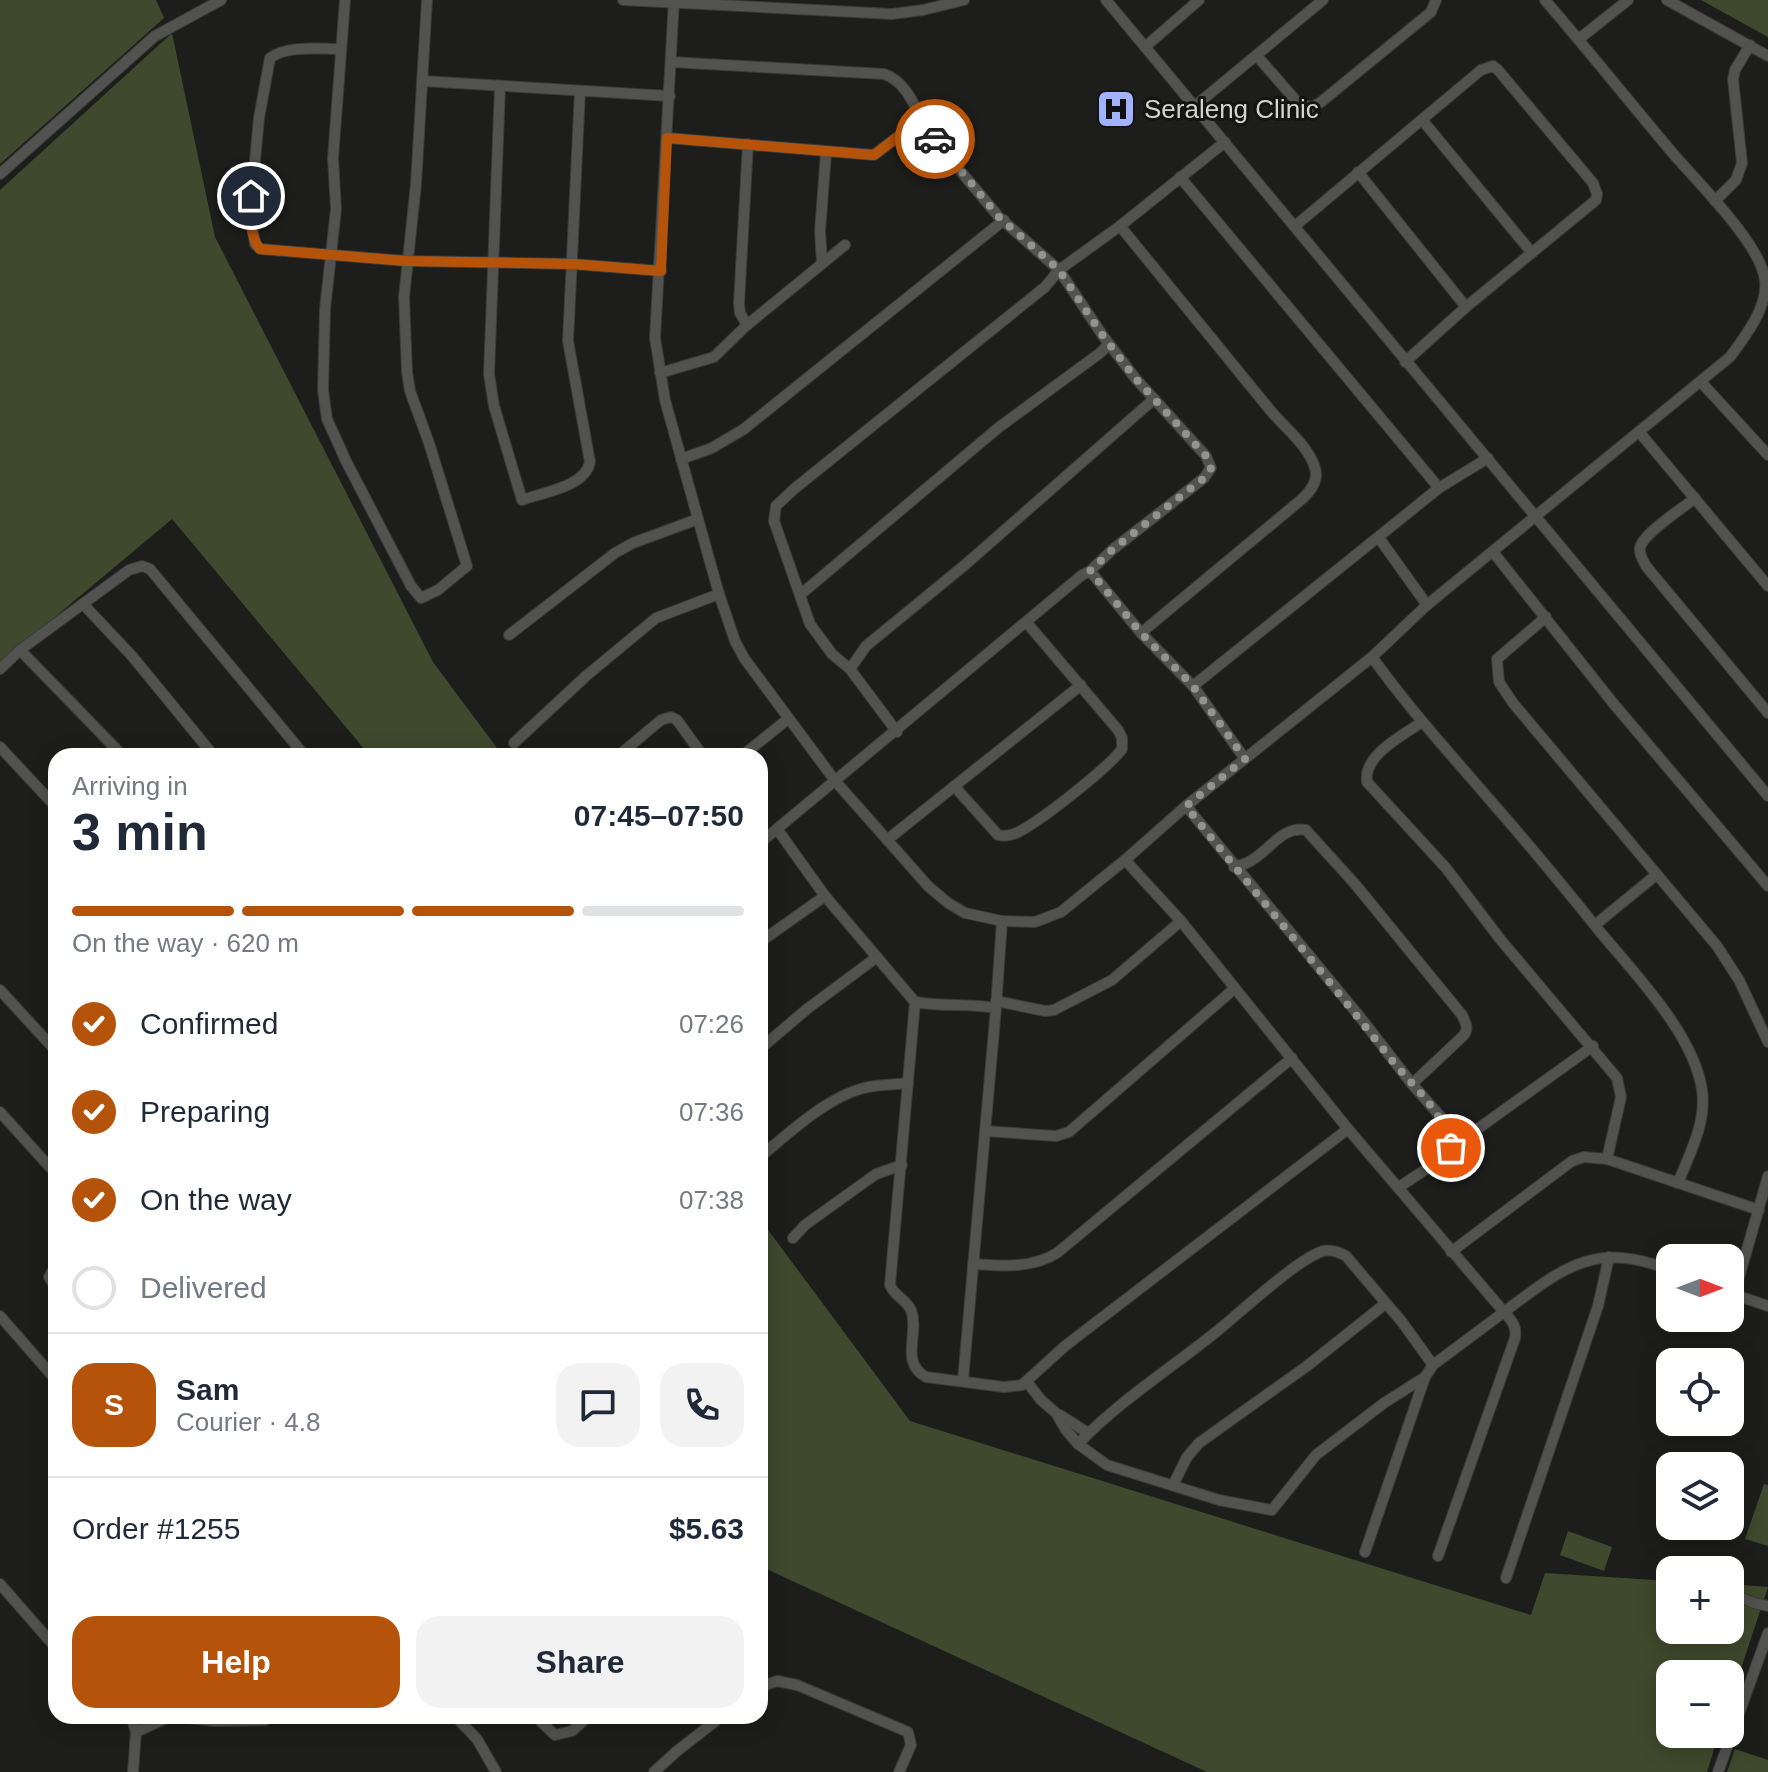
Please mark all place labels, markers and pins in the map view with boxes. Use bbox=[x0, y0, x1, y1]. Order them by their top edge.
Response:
hospital icon: Seraleng Clinic bbox=[1095, 88, 1137, 130]
place label: Seraleng Clinic bbox=[1144, 94, 1319, 124]
pin bbox=[217, 162, 285, 230]
pin bbox=[1417, 1114, 1485, 1182]

